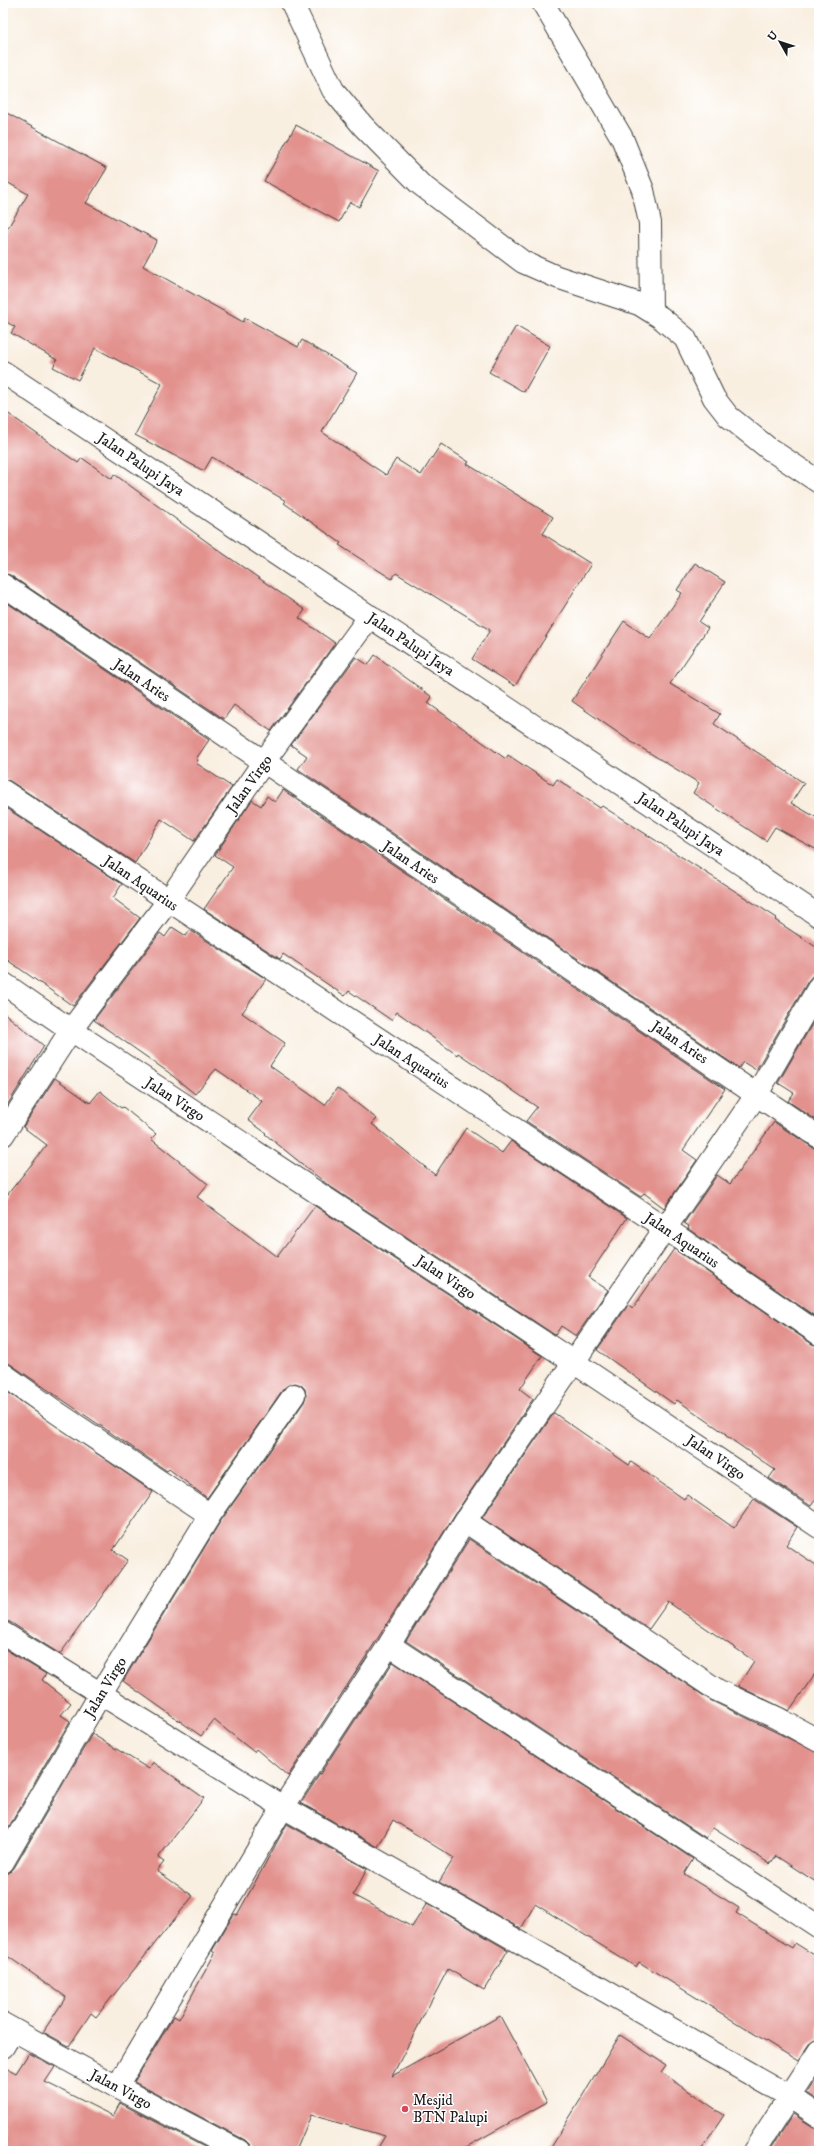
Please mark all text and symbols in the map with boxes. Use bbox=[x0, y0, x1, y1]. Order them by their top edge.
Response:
north arrow bbox=[760, 22, 800, 62]
text: U bbox=[765, 28, 781, 44]
street label: Jalan Palupi Jaya bbox=[92, 427, 188, 501]
street label: Jalan Palupi Jaya bbox=[362, 607, 458, 681]
street label: Jalan Aries bbox=[108, 653, 174, 706]
street label: Jalan Virgo bbox=[221, 751, 277, 819]
street label: Jalan Palupi Jaya bbox=[632, 787, 728, 861]
street label: Jalan Aries bbox=[377, 835, 443, 888]
street label: Jalan Aquarius bbox=[98, 850, 182, 915]
street label: Jalan Aries bbox=[646, 1015, 712, 1068]
street label: Jalan Aquarius bbox=[369, 1029, 453, 1093]
street label: Jalan Virgo bbox=[140, 1072, 208, 1126]
street label: Jalan Aquarius bbox=[639, 1207, 723, 1272]
street label: Jalan Virgo bbox=[411, 1250, 479, 1304]
street label: Jalan Virgo bbox=[681, 1430, 749, 1484]
street label: Jalan Virgo bbox=[79, 1653, 131, 1723]
street label: Jalan Virgo bbox=[85, 2064, 155, 2114]
place label: Mesjid BTN Palupi bbox=[413, 2091, 488, 2127]
marker: Mesjid BTN Palupi bbox=[400, 2104, 410, 2114]

